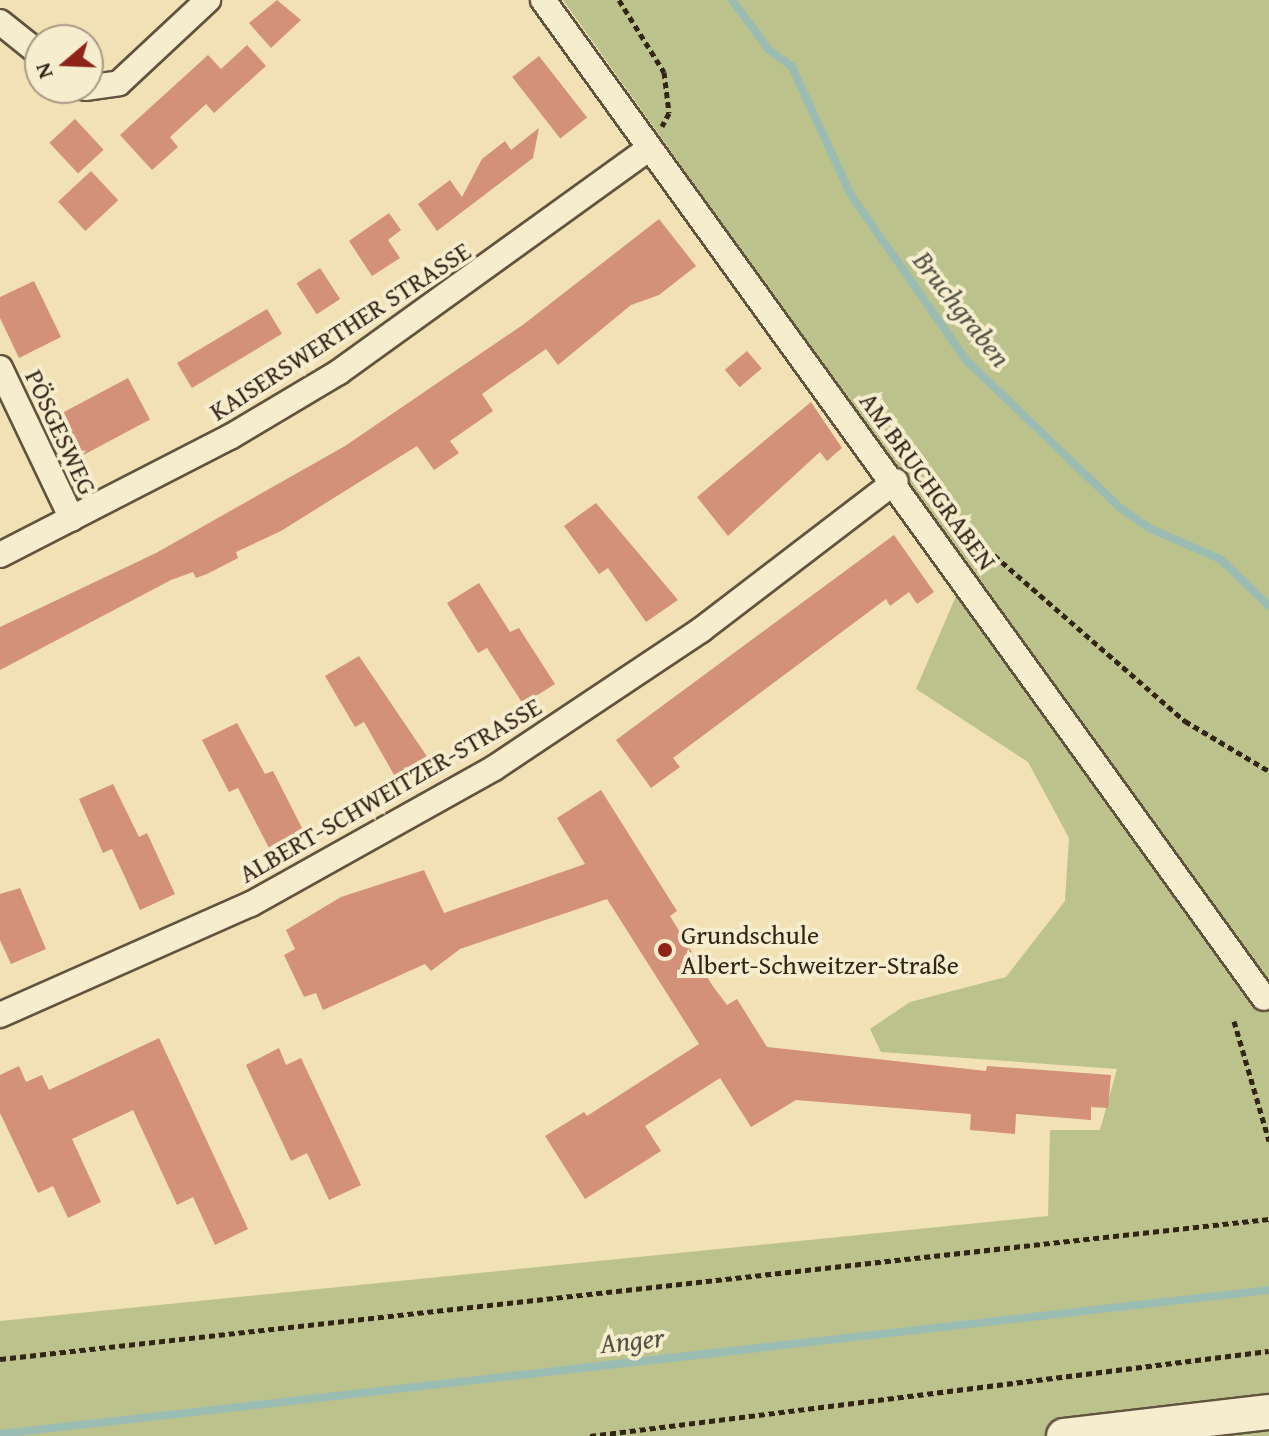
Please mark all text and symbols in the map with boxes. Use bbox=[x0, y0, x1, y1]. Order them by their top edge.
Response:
north arrow bbox=[24, 24, 104, 104]
text: N bbox=[26, 59, 61, 83]
street label: KAISERSWERTHER STRASSE bbox=[204, 235, 476, 427]
water label: Bruchgraben bbox=[906, 244, 1018, 374]
street label: PÖSGESWEG bbox=[19, 365, 103, 499]
street label: AM BRUCHGRABEN bbox=[853, 386, 1003, 576]
street label: ALBERT-SCHWEITZER-STRASSE bbox=[233, 691, 547, 889]
place label: Grundschule Albert-Schweitzer-Straße bbox=[681, 919, 959, 980]
marker: Grundschule Albert-Schweitzer-Straße bbox=[656, 941, 674, 959]
water label: Anger bbox=[598, 1320, 666, 1360]

